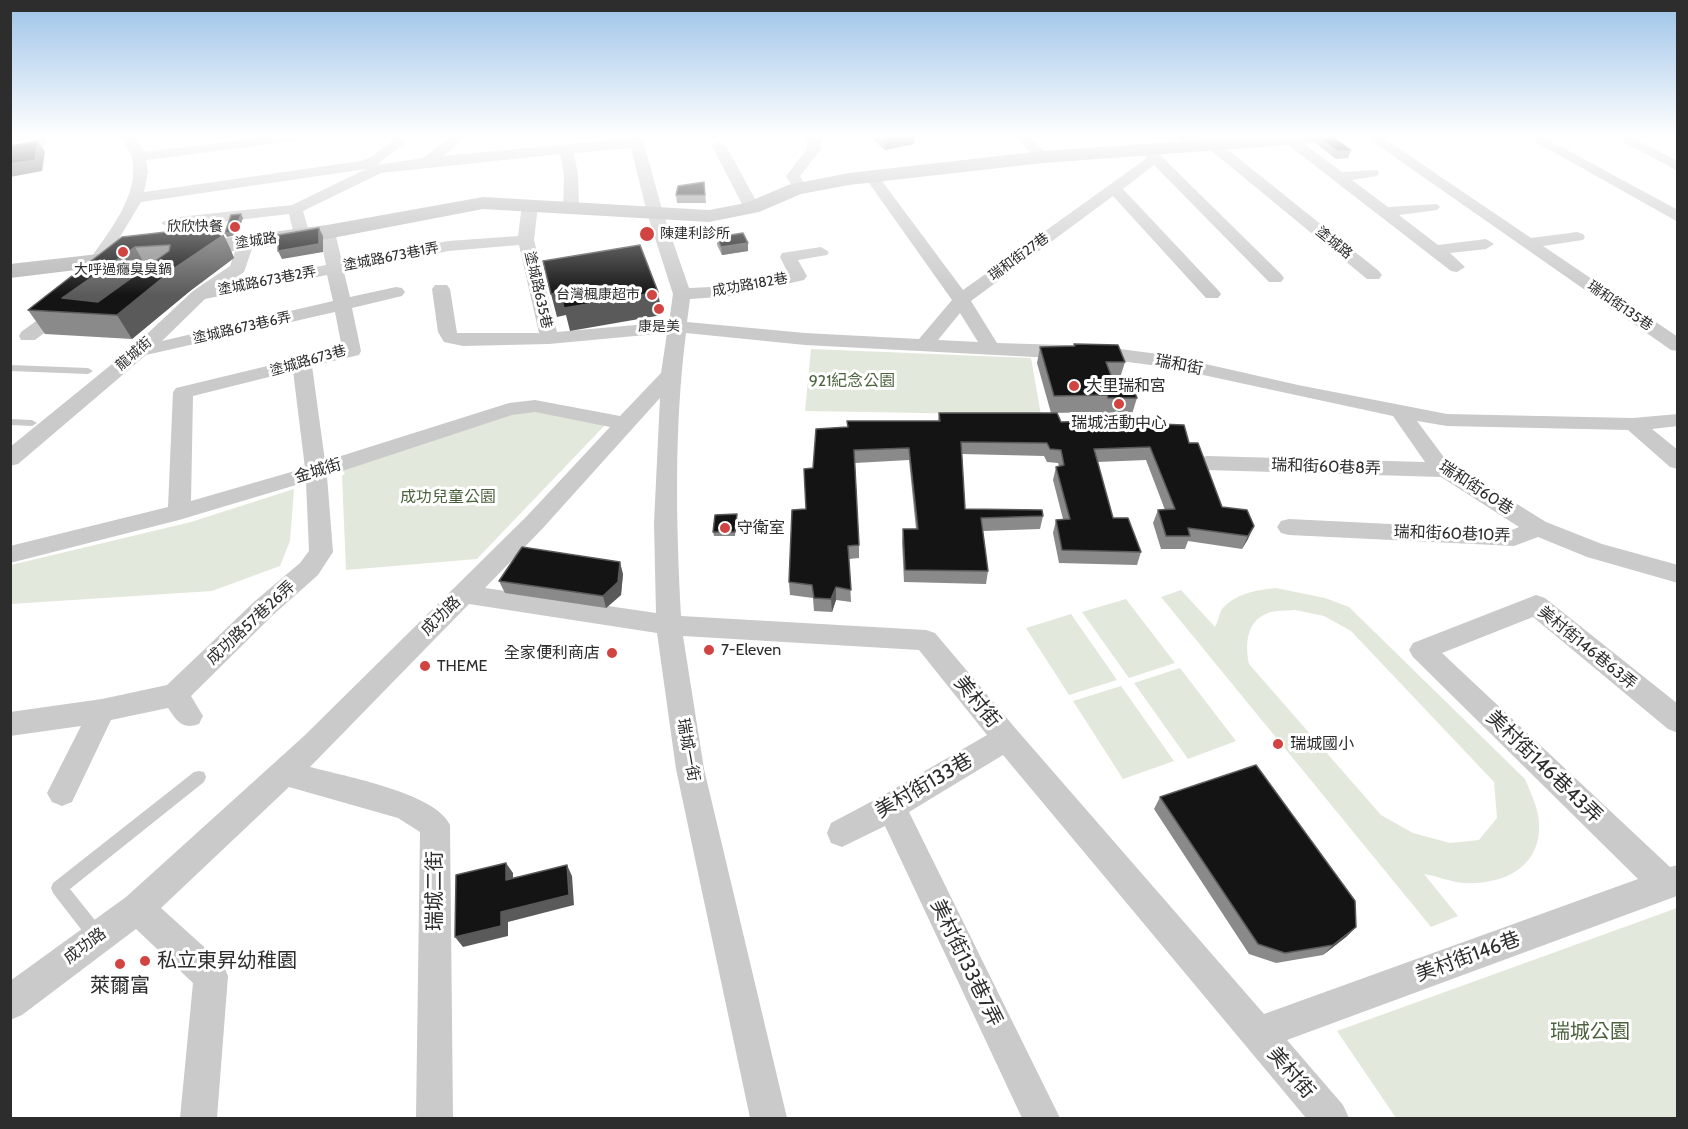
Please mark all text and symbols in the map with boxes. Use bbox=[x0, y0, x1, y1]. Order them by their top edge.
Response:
place label: 欣欣快餐 bbox=[167, 219, 223, 235]
marker: 欣欣快餐 bbox=[228, 220, 242, 234]
street label: 塗城路 bbox=[1312, 223, 1356, 263]
marker: 陳建利診所 bbox=[638, 225, 656, 243]
place label: 陳建利診所 bbox=[660, 226, 730, 242]
street label: 塗城路 bbox=[234, 230, 278, 252]
street label: 瑞和街27巷 bbox=[986, 230, 1052, 284]
street label: 塗城路673巷1弄 bbox=[342, 239, 440, 275]
marker: 大呼過癮臭臭鍋 bbox=[116, 245, 130, 259]
street label: 塗城路635巷 bbox=[521, 250, 555, 330]
place label: 大呼過癮臭臭鍋 bbox=[74, 262, 172, 278]
street label: 塗城路673巷2弄 bbox=[216, 263, 318, 299]
street label: 成功路182巷 bbox=[711, 270, 789, 300]
street label: 瑞和街135巷 bbox=[1584, 277, 1656, 335]
place label: 台灣楓康超市 bbox=[556, 287, 640, 303]
marker: 台灣楓康超市 bbox=[645, 288, 659, 302]
marker: 康是美 bbox=[652, 302, 666, 316]
street label: 塗城路673巷6弄 bbox=[191, 309, 293, 347]
place label: 康是美 bbox=[638, 319, 680, 335]
street label: 龍城街 bbox=[113, 334, 155, 374]
street label: 塗城路673巷 bbox=[268, 342, 348, 380]
street label: 瑞和街 bbox=[1154, 351, 1204, 379]
park label: 921紀念公園 bbox=[809, 371, 895, 391]
place label: 大里瑞和宮 bbox=[1086, 376, 1166, 396]
marker: 大里瑞和宮 bbox=[1067, 379, 1081, 393]
marker: 瑞城活動中心 bbox=[1112, 397, 1126, 411]
place label: 瑞城活動中心 bbox=[1071, 413, 1167, 433]
street label: 金城街 bbox=[292, 455, 344, 487]
street label: 瑞和街60巷8弄 bbox=[1271, 455, 1381, 479]
street label: 瑞和街60巷 bbox=[1435, 457, 1517, 519]
park label: 成功兒童公園 bbox=[400, 487, 496, 507]
place label: 守衛室 bbox=[737, 518, 785, 538]
marker: 守衛室 bbox=[718, 521, 732, 535]
street label: 瑞和街60巷10弄 bbox=[1393, 522, 1511, 546]
street label: 成功路57巷26弄 bbox=[203, 577, 299, 669]
street label: 成功路 bbox=[417, 592, 465, 640]
street label: 美村街146巷63弄 bbox=[1534, 602, 1640, 694]
place label: 7-Eleven bbox=[721, 640, 781, 660]
place label: 全家便利商店 bbox=[504, 643, 600, 663]
marker: 7-Eleven bbox=[702, 643, 716, 657]
marker: 全家便利商店 bbox=[605, 646, 619, 660]
place label: THEME bbox=[437, 656, 487, 676]
marker: THEME bbox=[418, 659, 432, 673]
street label: 美村街 bbox=[949, 671, 1005, 733]
street label: 美村街146巷43弄 bbox=[1481, 706, 1607, 828]
street label: 瑞城一街 bbox=[673, 717, 703, 783]
place label: 瑞城國小 bbox=[1290, 734, 1354, 754]
marker: 瑞城國小 bbox=[1271, 737, 1285, 751]
street label: 美村街133巷 bbox=[871, 749, 977, 823]
street label: 瑞城二街 bbox=[423, 851, 447, 931]
street label: 美村街133巷7弄 bbox=[925, 896, 1007, 1030]
street label: 成功路 bbox=[60, 924, 110, 968]
street label: 美村街146巷 bbox=[1412, 927, 1524, 987]
place label: 私立東昇幼稚園 bbox=[157, 949, 297, 973]
marker: 私立東昇幼稚園 bbox=[138, 954, 152, 968]
marker: 萊爾富 bbox=[113, 957, 127, 971]
place label: 萊爾富 bbox=[90, 974, 150, 998]
park label: 瑞城公園 bbox=[1550, 1020, 1630, 1044]
street label: 美村街 bbox=[1262, 1042, 1320, 1104]

